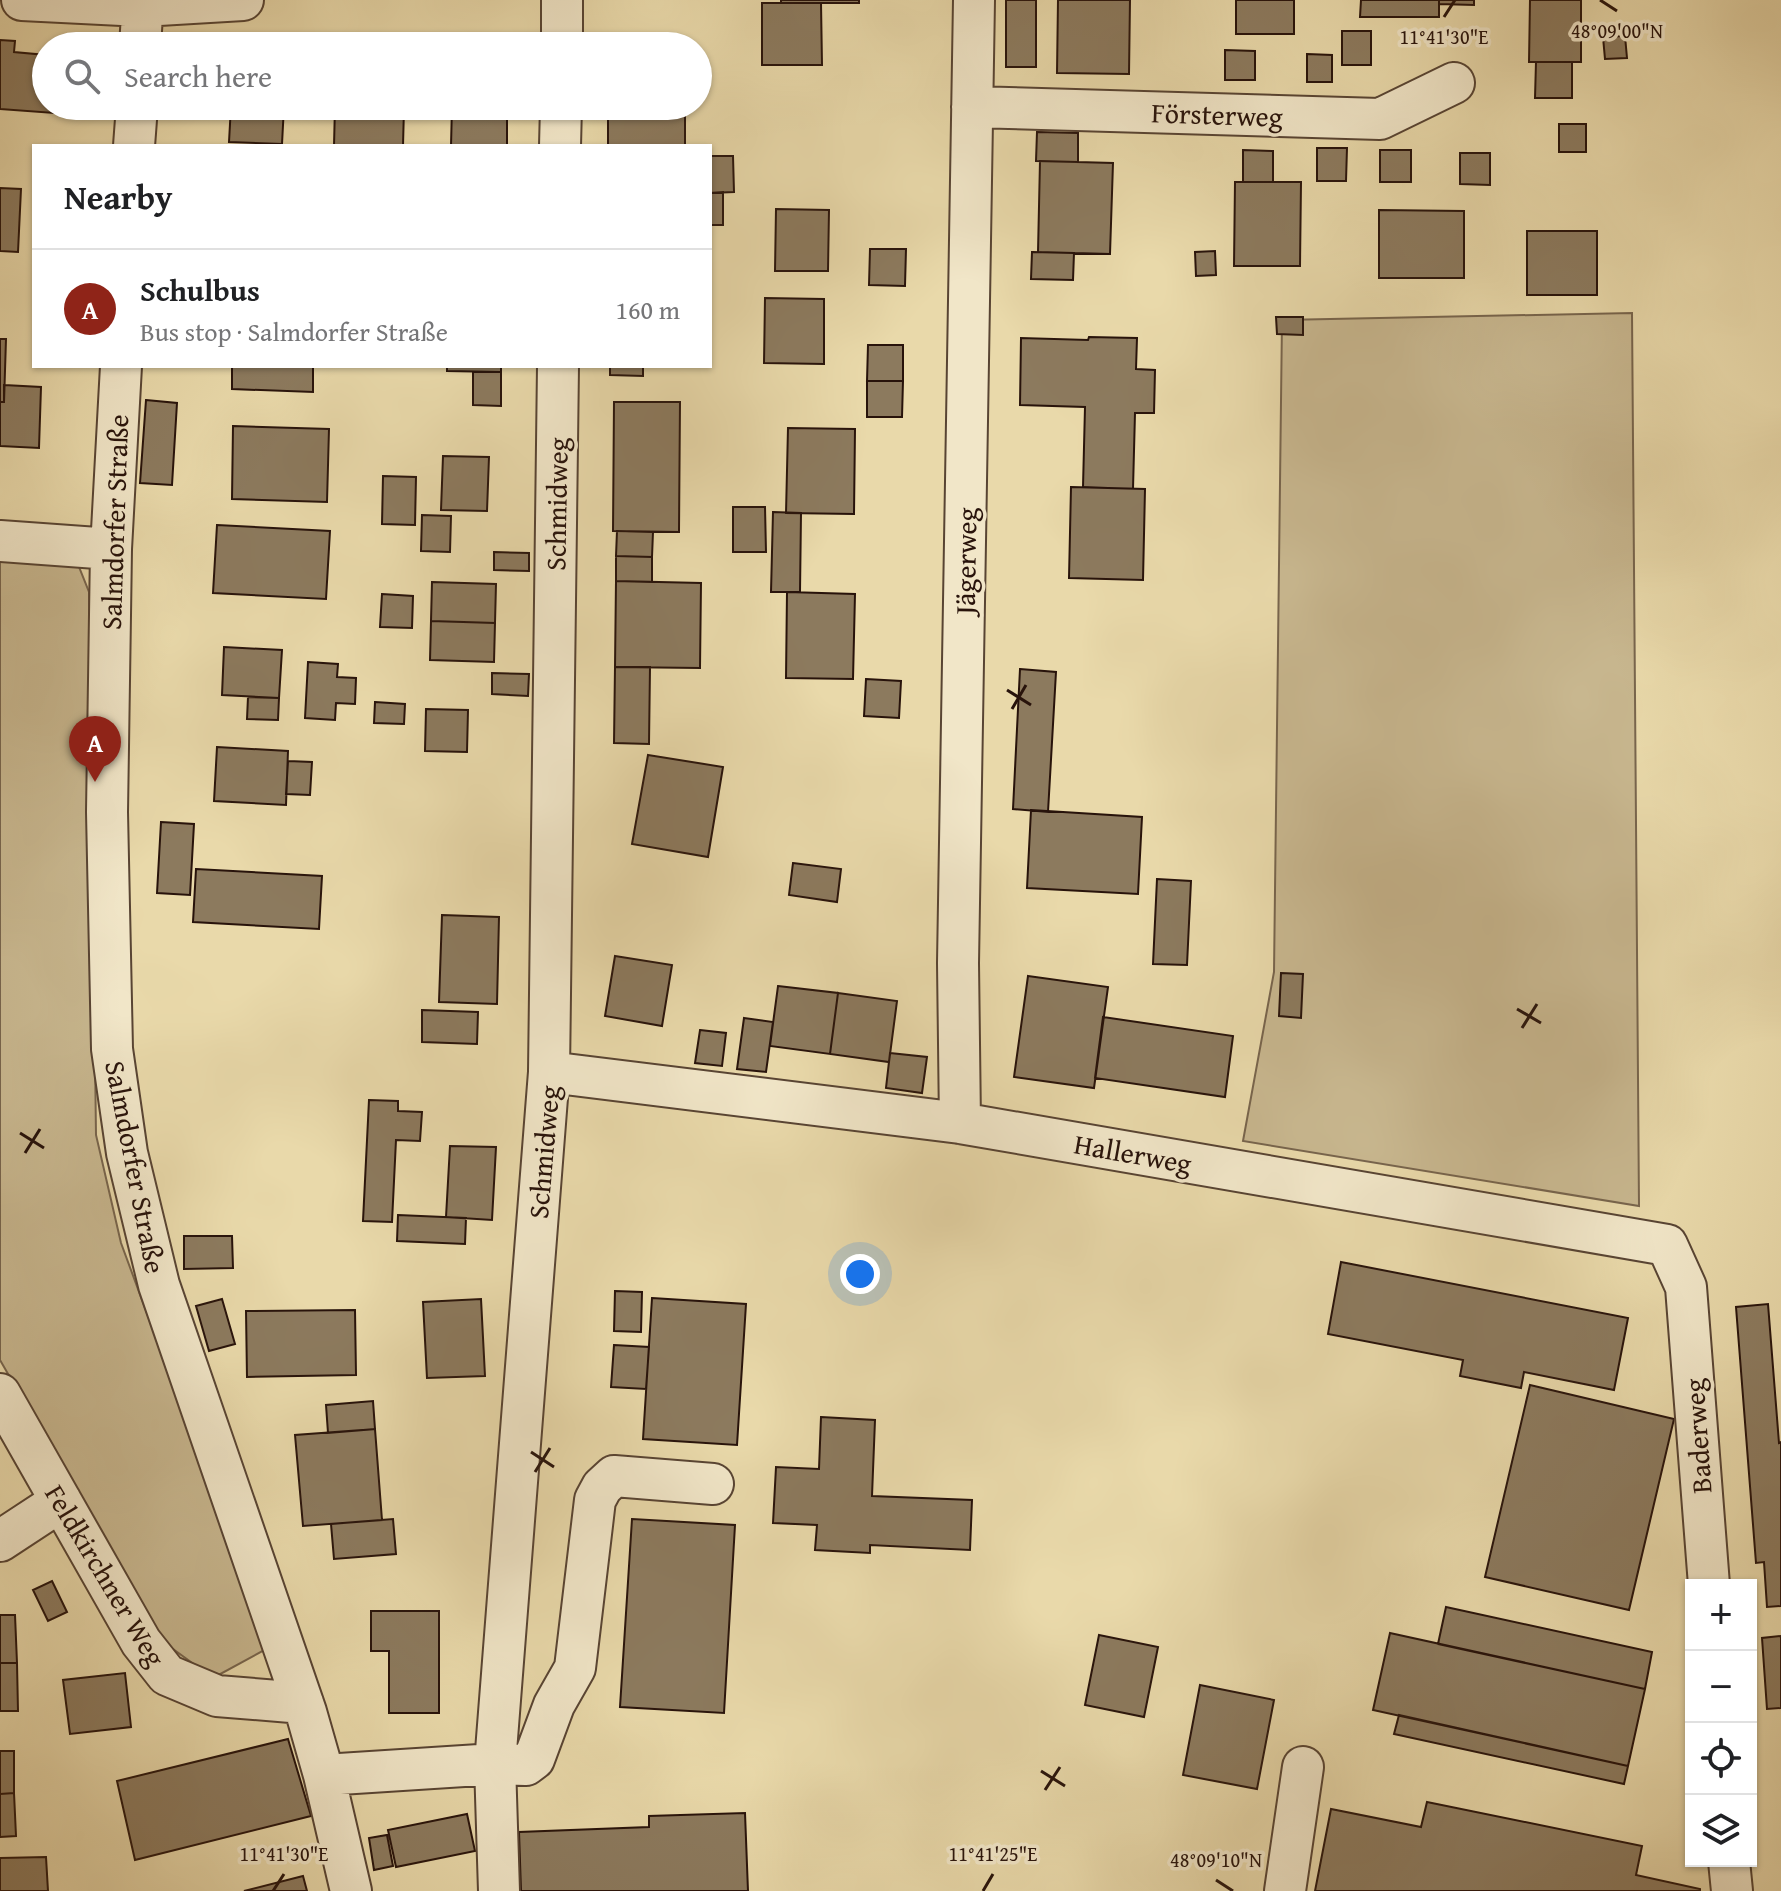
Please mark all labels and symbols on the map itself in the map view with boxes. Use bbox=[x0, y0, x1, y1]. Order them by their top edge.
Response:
text: 48°09'00"N bbox=[1571, 16, 1663, 45]
text: 11°41'30"E bbox=[1400, 22, 1488, 51]
street label: Försterweg bbox=[1151, 91, 1284, 137]
street label: Salmdorfer Straße bbox=[90, 413, 138, 631]
street label: Schmidweg bbox=[534, 437, 578, 571]
street label: Jägerweg bbox=[944, 507, 986, 618]
pin: A bbox=[69, 716, 121, 782]
street label: Salmdorfer Straße bbox=[95, 1057, 177, 1277]
street label: Schmidweg bbox=[517, 1084, 569, 1220]
street label: Hallerweg bbox=[1071, 1123, 1195, 1183]
your location bbox=[840, 1254, 880, 1294]
street label: Baderweg bbox=[1673, 1377, 1721, 1495]
street label: Feldkirchner Weg bbox=[35, 1476, 177, 1674]
text: 11°41'30"E bbox=[240, 1839, 328, 1868]
text: 11°41'25"E bbox=[949, 1839, 1037, 1868]
text: 48°09'10"N bbox=[1170, 1845, 1262, 1874]

